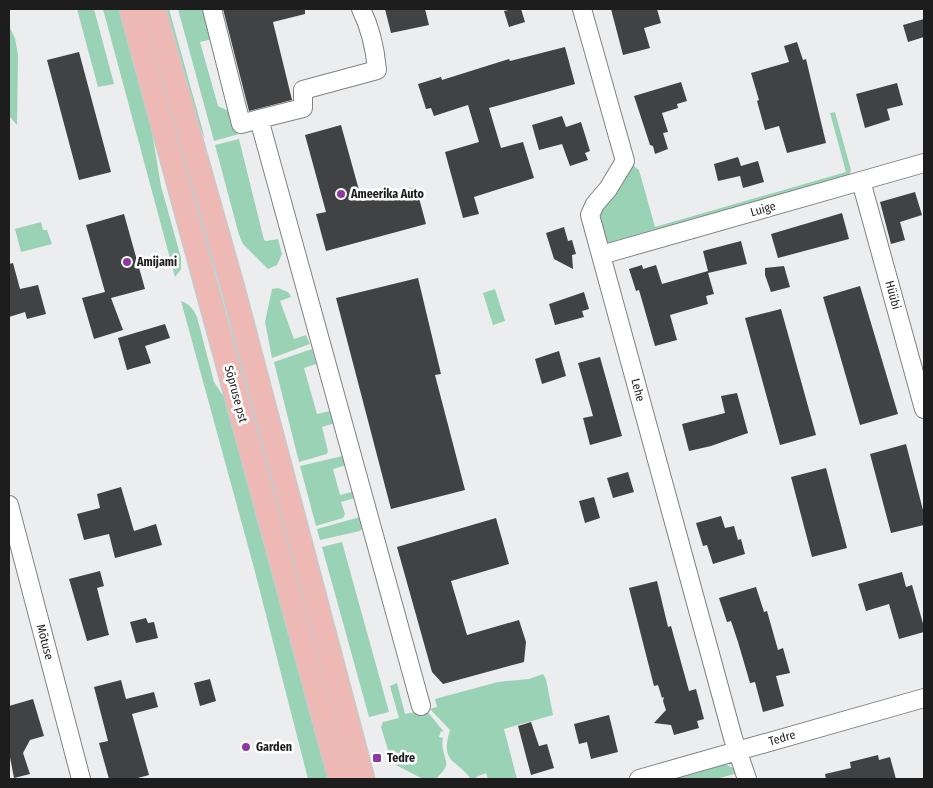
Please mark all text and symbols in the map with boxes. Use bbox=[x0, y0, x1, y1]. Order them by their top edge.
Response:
place label: Ameerika Auto bbox=[350, 187, 424, 201]
marker: Ameerika Auto bbox=[335, 188, 347, 200]
street label: Luige bbox=[749, 199, 777, 219]
place label: Amijami bbox=[136, 255, 177, 269]
marker: Amijami bbox=[121, 256, 133, 268]
street label: Hüübi bbox=[882, 279, 904, 311]
street label: Sõpruse pst bbox=[222, 364, 250, 424]
street label: Lehe bbox=[628, 377, 648, 403]
street label: Mõtuse bbox=[34, 623, 56, 661]
street label: Tedre bbox=[767, 728, 797, 748]
place label: Garden bbox=[256, 740, 292, 754]
marker: Garden bbox=[240, 741, 252, 753]
place label: Tedre bbox=[387, 751, 415, 765]
marker: Tedre bbox=[371, 752, 383, 764]

